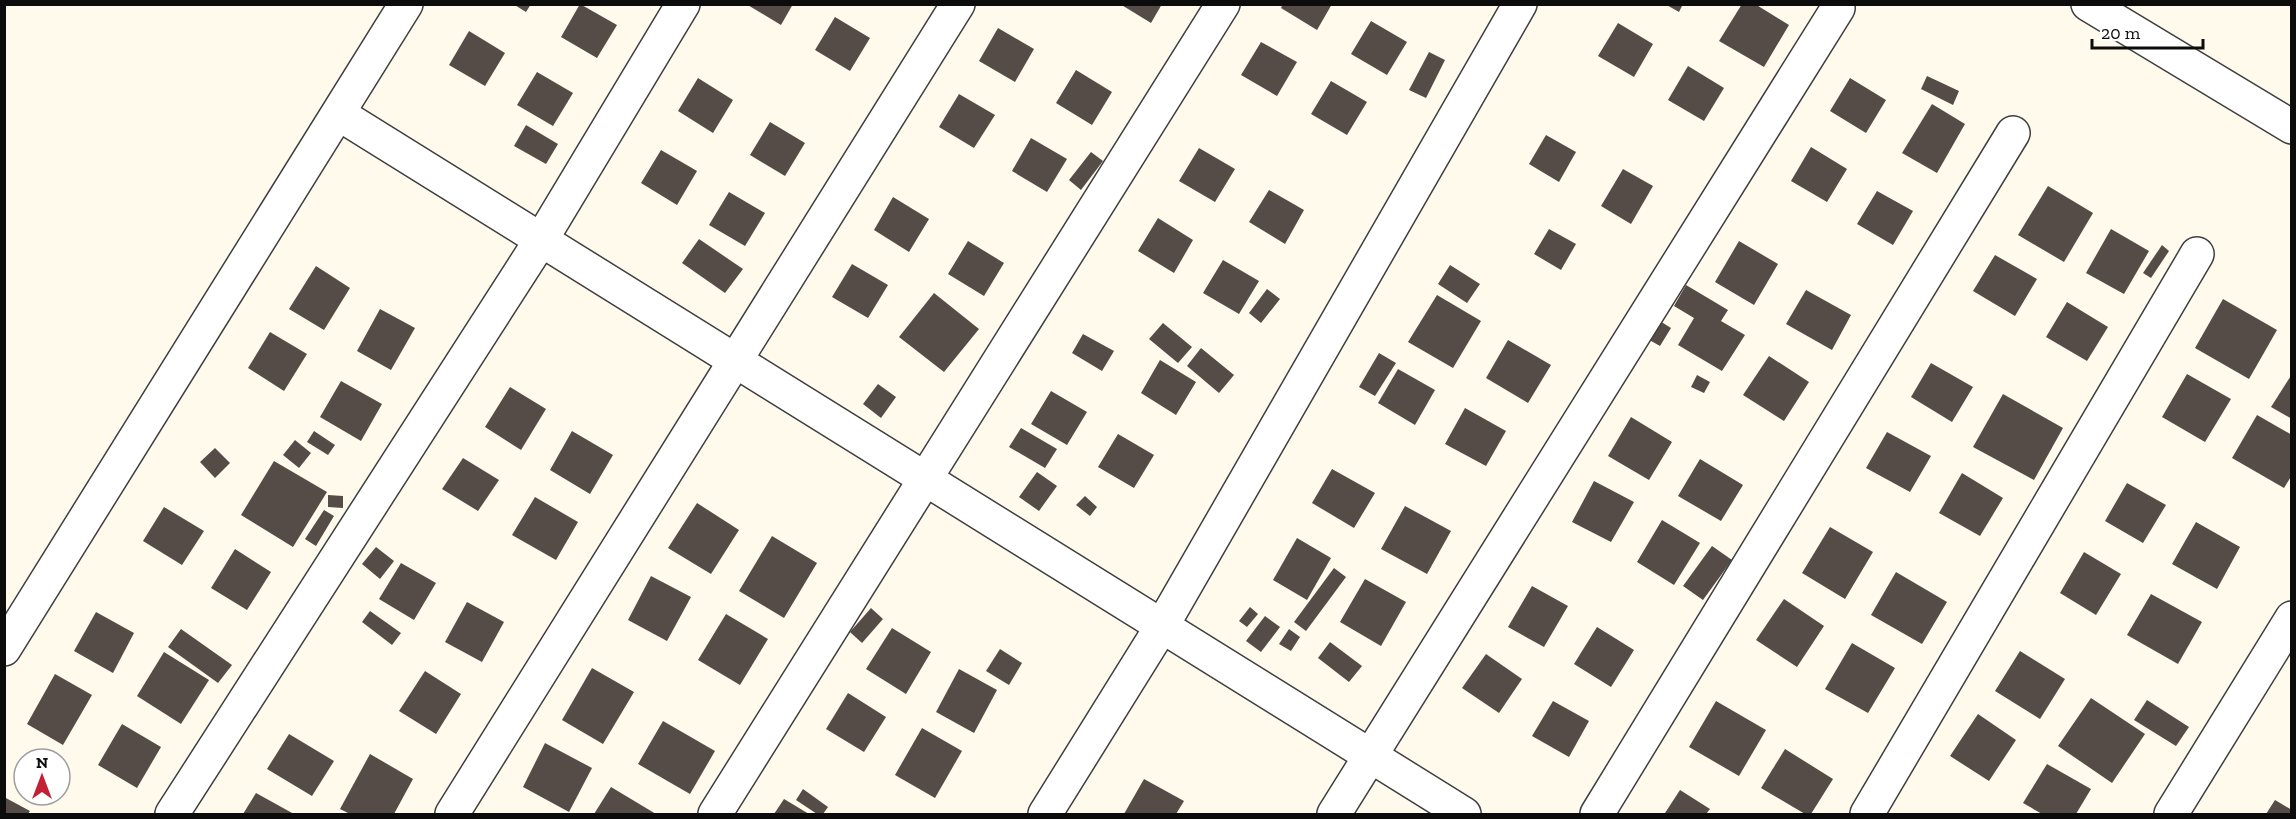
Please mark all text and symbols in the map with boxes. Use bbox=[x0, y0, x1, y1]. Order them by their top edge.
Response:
scale bar bbox=[2092, 12, 2203, 50]
text: 20 m bbox=[2101, 22, 2141, 44]
north arrow bbox=[12, 747, 72, 807]
text: N bbox=[36, 753, 48, 772]

